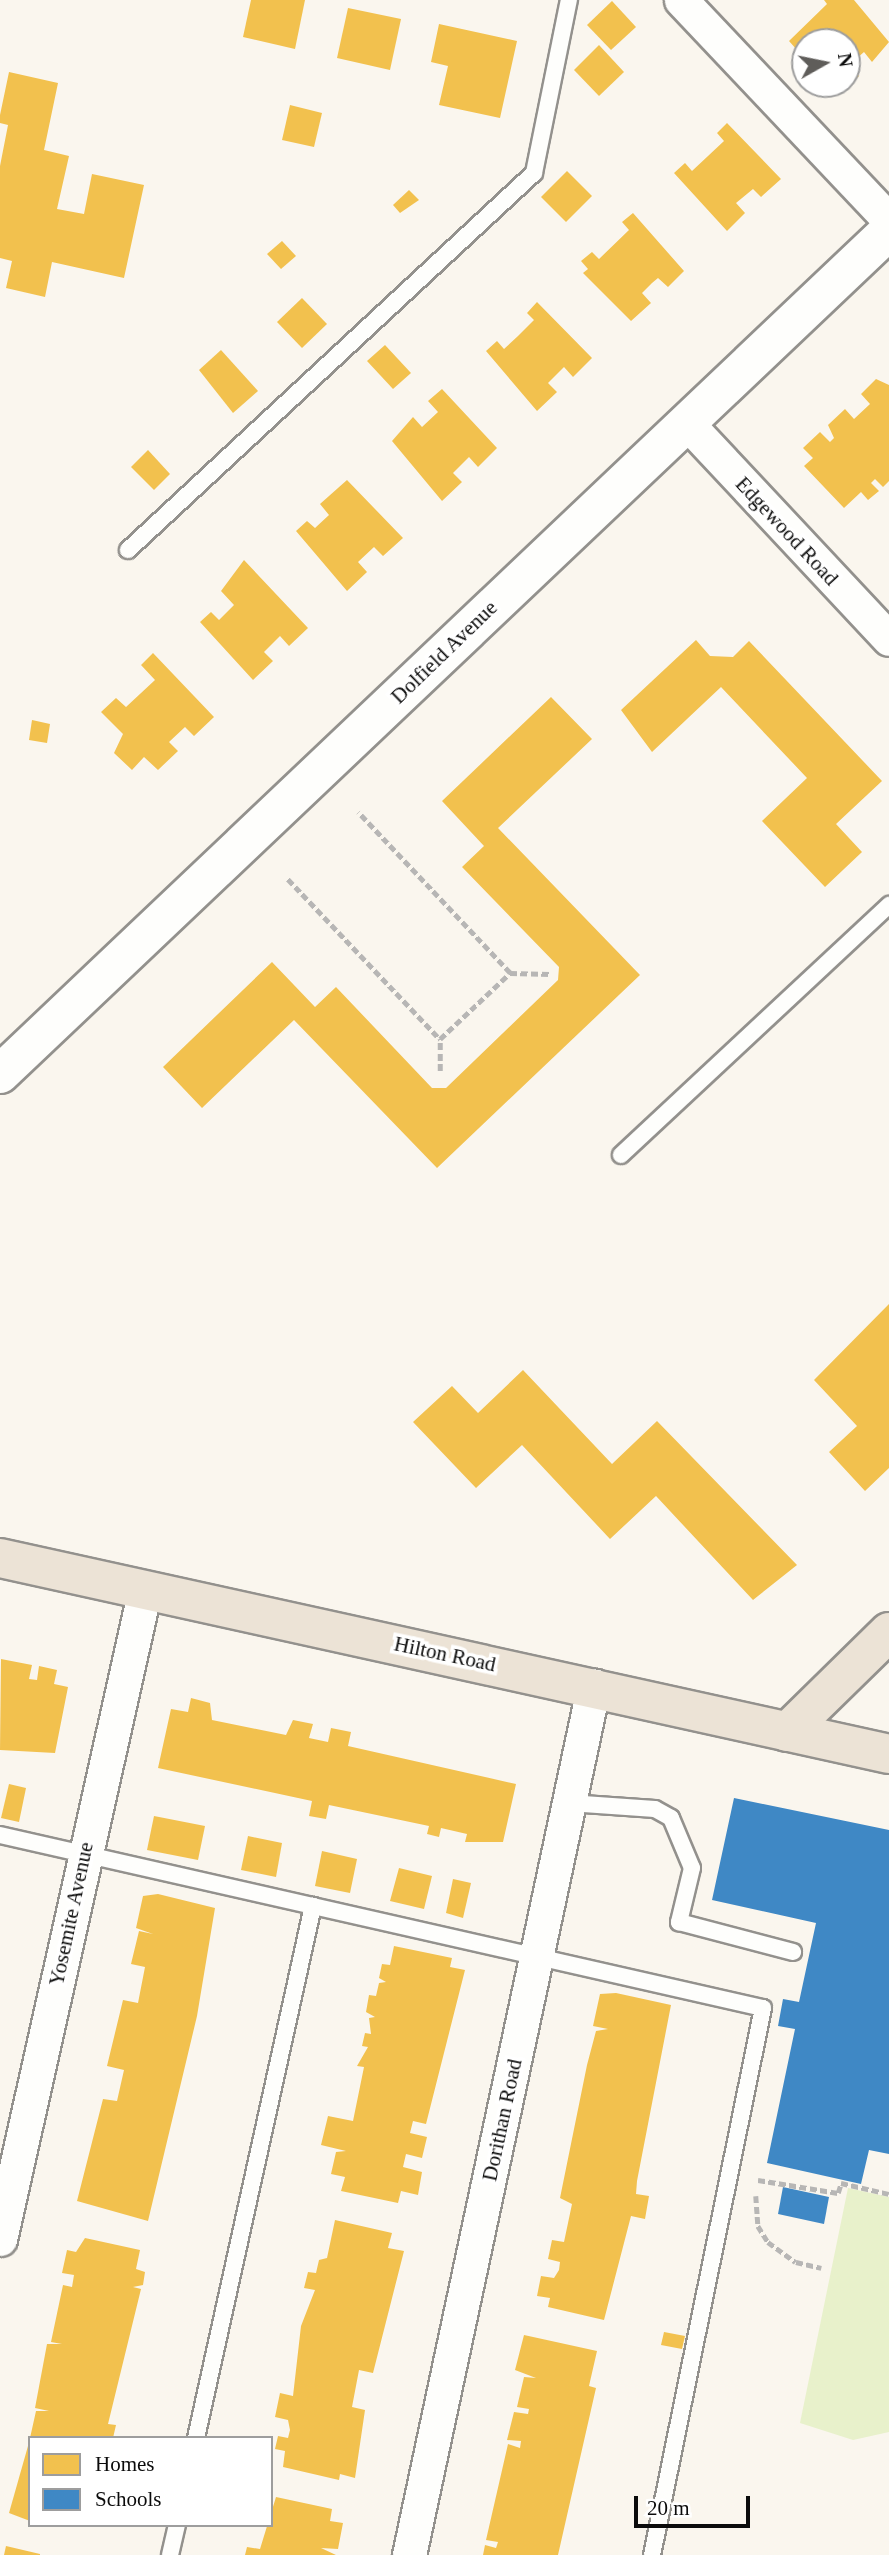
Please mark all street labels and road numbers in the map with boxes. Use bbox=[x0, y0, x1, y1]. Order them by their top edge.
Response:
street label: Edgewood Road bbox=[730, 471, 844, 591]
street label: Dolfield Avenue bbox=[385, 595, 503, 709]
street label: Hilton Road bbox=[392, 1631, 498, 1677]
street label: Yosemite Avenue bbox=[43, 1839, 99, 1989]
street label: Dorithan Road bbox=[477, 2057, 527, 2183]

